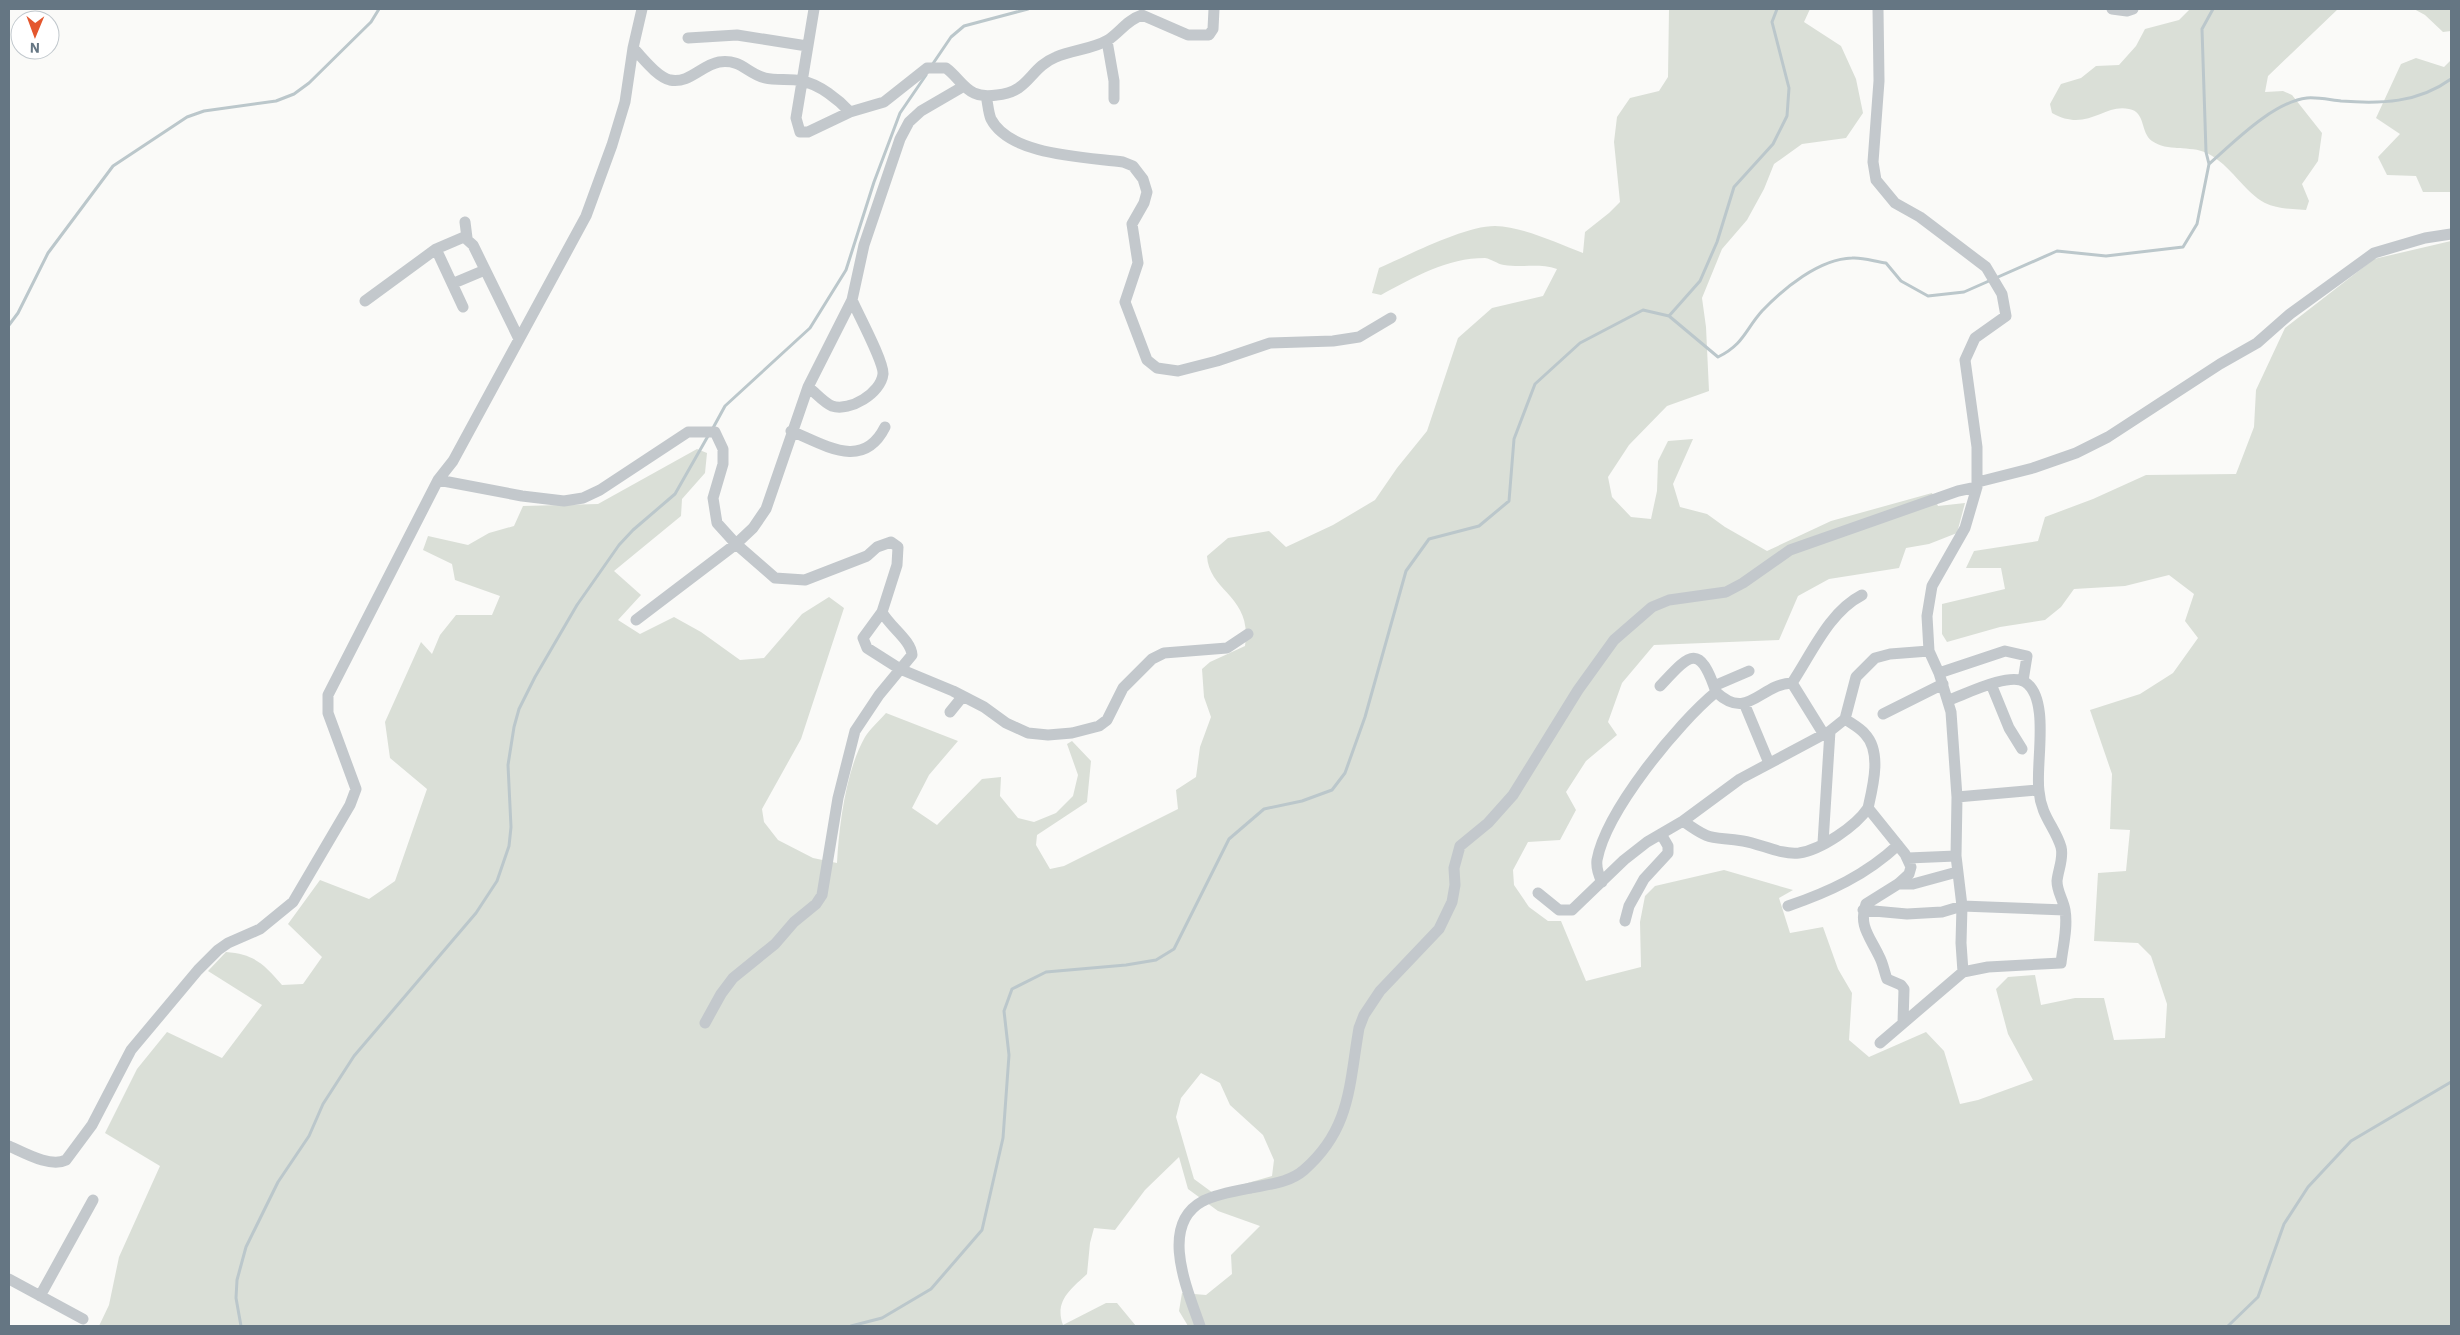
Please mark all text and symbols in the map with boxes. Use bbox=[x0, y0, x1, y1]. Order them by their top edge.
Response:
north arrow bbox=[10, 10, 60, 60]
text: N bbox=[30, 39, 40, 57]

